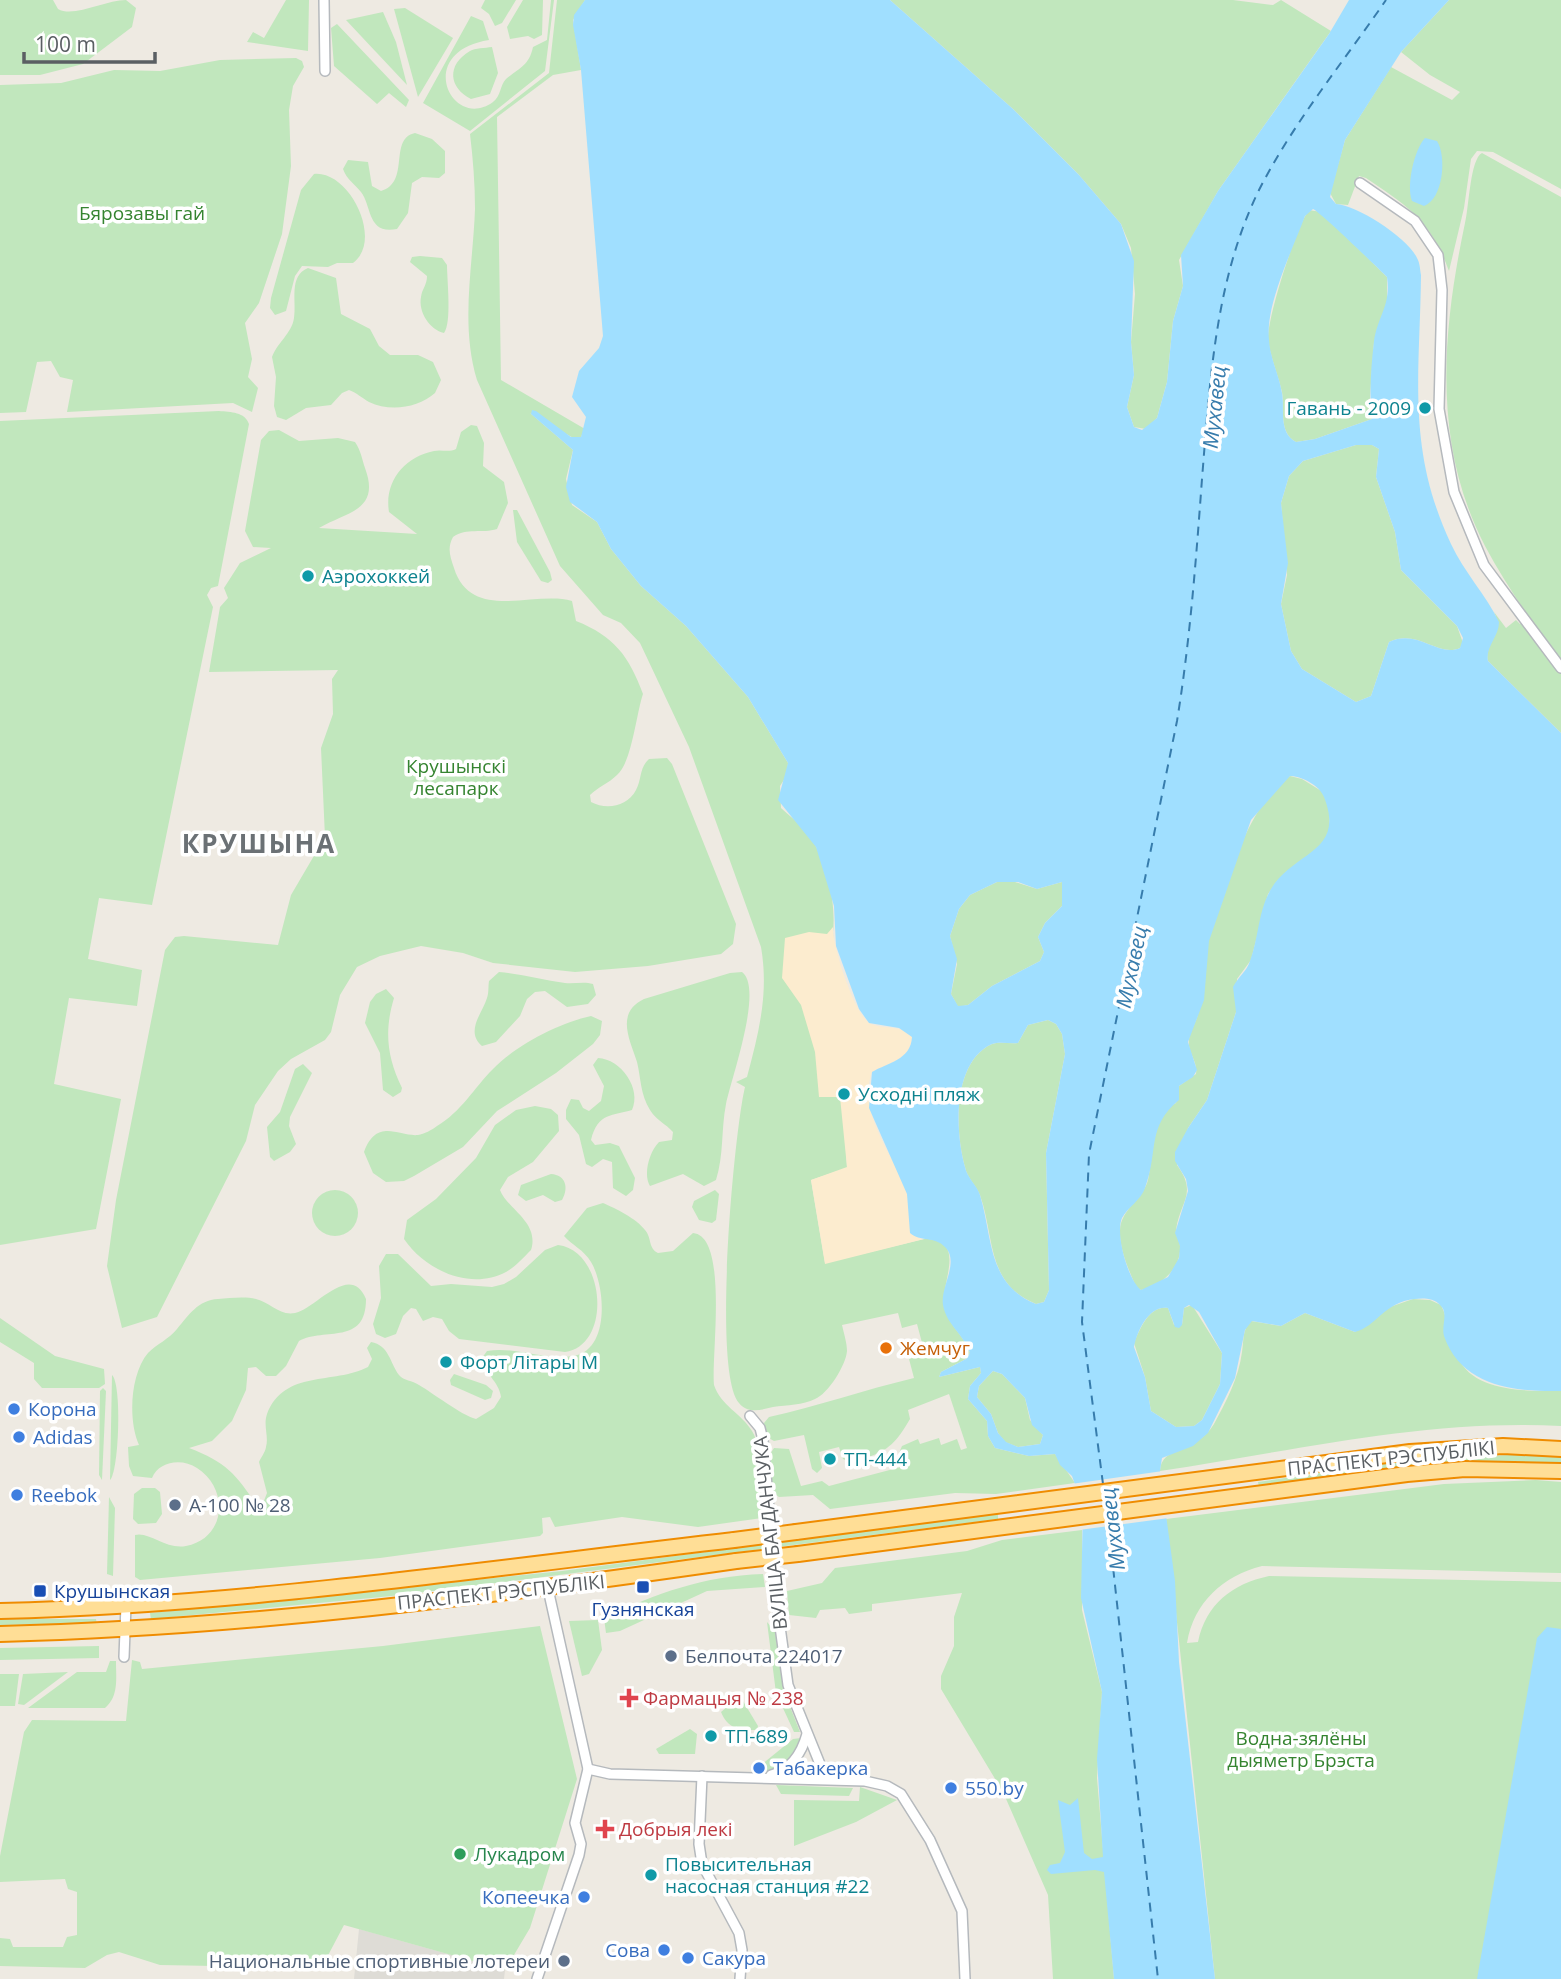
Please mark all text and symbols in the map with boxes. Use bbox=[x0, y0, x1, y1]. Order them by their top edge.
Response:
scale bar bbox=[24, 21, 156, 65]
text: 100 m bbox=[35, 30, 96, 58]
park label: Бярозавы гай bbox=[79, 200, 205, 226]
water label: Мухавец bbox=[1196, 364, 1232, 450]
place label: Гавань - 2009 bbox=[1286, 395, 1411, 421]
marker: Гавань - 2009 bbox=[1417, 400, 1433, 416]
place label: Аэрохоккей bbox=[322, 563, 430, 589]
marker: Аэрохоккей bbox=[300, 568, 316, 584]
park label: Крушынскі лесапарк bbox=[406, 753, 506, 801]
district label: КРУШЫНА bbox=[182, 825, 336, 861]
water label: Мухавец bbox=[1109, 923, 1153, 1010]
place label: Усходні пляж bbox=[858, 1081, 980, 1107]
marker: Усходні пляж bbox=[836, 1086, 852, 1102]
place label: Жемчуг bbox=[900, 1335, 970, 1361]
marker: Жемчуг bbox=[878, 1340, 894, 1356]
place label: Форт Літары М bbox=[460, 1349, 598, 1375]
marker: Форт Літары М bbox=[438, 1354, 454, 1370]
place label: Корона bbox=[28, 1396, 97, 1422]
marker: Корона bbox=[6, 1401, 22, 1417]
place label: Adidas bbox=[33, 1424, 93, 1450]
marker: Adidas bbox=[11, 1429, 27, 1445]
street label: ПРАСПЕКТ РЭСПУБЛІКІ bbox=[1286, 1434, 1496, 1482]
street label: ВУЛІЦА БАГДАНЧУКА bbox=[747, 1435, 793, 1631]
place label: ТП-444 bbox=[844, 1446, 907, 1472]
marker: ТП-444 bbox=[822, 1451, 838, 1467]
place label: Reebok bbox=[31, 1482, 97, 1508]
water label: Мухавец bbox=[1093, 1486, 1131, 1572]
marker: Reebok bbox=[9, 1487, 25, 1503]
place label: А-100 № 28 bbox=[189, 1492, 291, 1518]
marker: А-100 № 28 bbox=[167, 1497, 183, 1513]
street label: ПРАСПЕКТ РЭСПУБЛІКІ bbox=[396, 1568, 606, 1616]
place label: Крушынская bbox=[54, 1578, 170, 1604]
marker: Гузнянская bbox=[635, 1579, 651, 1595]
marker: Крушынская bbox=[32, 1583, 48, 1599]
place label: Гузнянская bbox=[591, 1596, 695, 1622]
place label: Белпочта 224017 bbox=[685, 1643, 843, 1669]
marker: Белпочта 224017 bbox=[663, 1648, 679, 1664]
place label: Фармацыя № 238 bbox=[643, 1685, 804, 1711]
marker: Фармацыя № 238 bbox=[621, 1690, 637, 1706]
place label: ТП-689 bbox=[725, 1723, 788, 1749]
park label: Водна-зялёны дыяметр Брэста bbox=[1227, 1725, 1375, 1773]
marker: ТП-689 bbox=[703, 1728, 719, 1744]
place label: Табакерка bbox=[773, 1755, 868, 1781]
marker: Табакерка bbox=[751, 1760, 767, 1776]
place label: 550.by bbox=[965, 1775, 1024, 1801]
marker: 550.by bbox=[943, 1780, 959, 1796]
place label: Добрыя лекі bbox=[619, 1816, 733, 1842]
marker: Добрыя лекі bbox=[597, 1821, 613, 1837]
place label: Лукадром bbox=[474, 1841, 565, 1867]
marker: Лукадром bbox=[452, 1846, 468, 1862]
place label: Повысительная насосная станция #22 bbox=[665, 1851, 869, 1899]
marker: Повысительная насосная станция #22 bbox=[643, 1867, 659, 1883]
place label: Копеечка bbox=[482, 1884, 570, 1910]
marker: Копеечка bbox=[576, 1889, 592, 1905]
place label: Сова bbox=[605, 1937, 650, 1963]
marker: Сова bbox=[656, 1942, 672, 1958]
place label: Сакура bbox=[702, 1945, 766, 1971]
place label: Национальные спортивные лотереи bbox=[209, 1948, 550, 1974]
marker: Сакура bbox=[680, 1950, 696, 1966]
marker: Национальные спортивные лотереи bbox=[556, 1953, 572, 1969]

